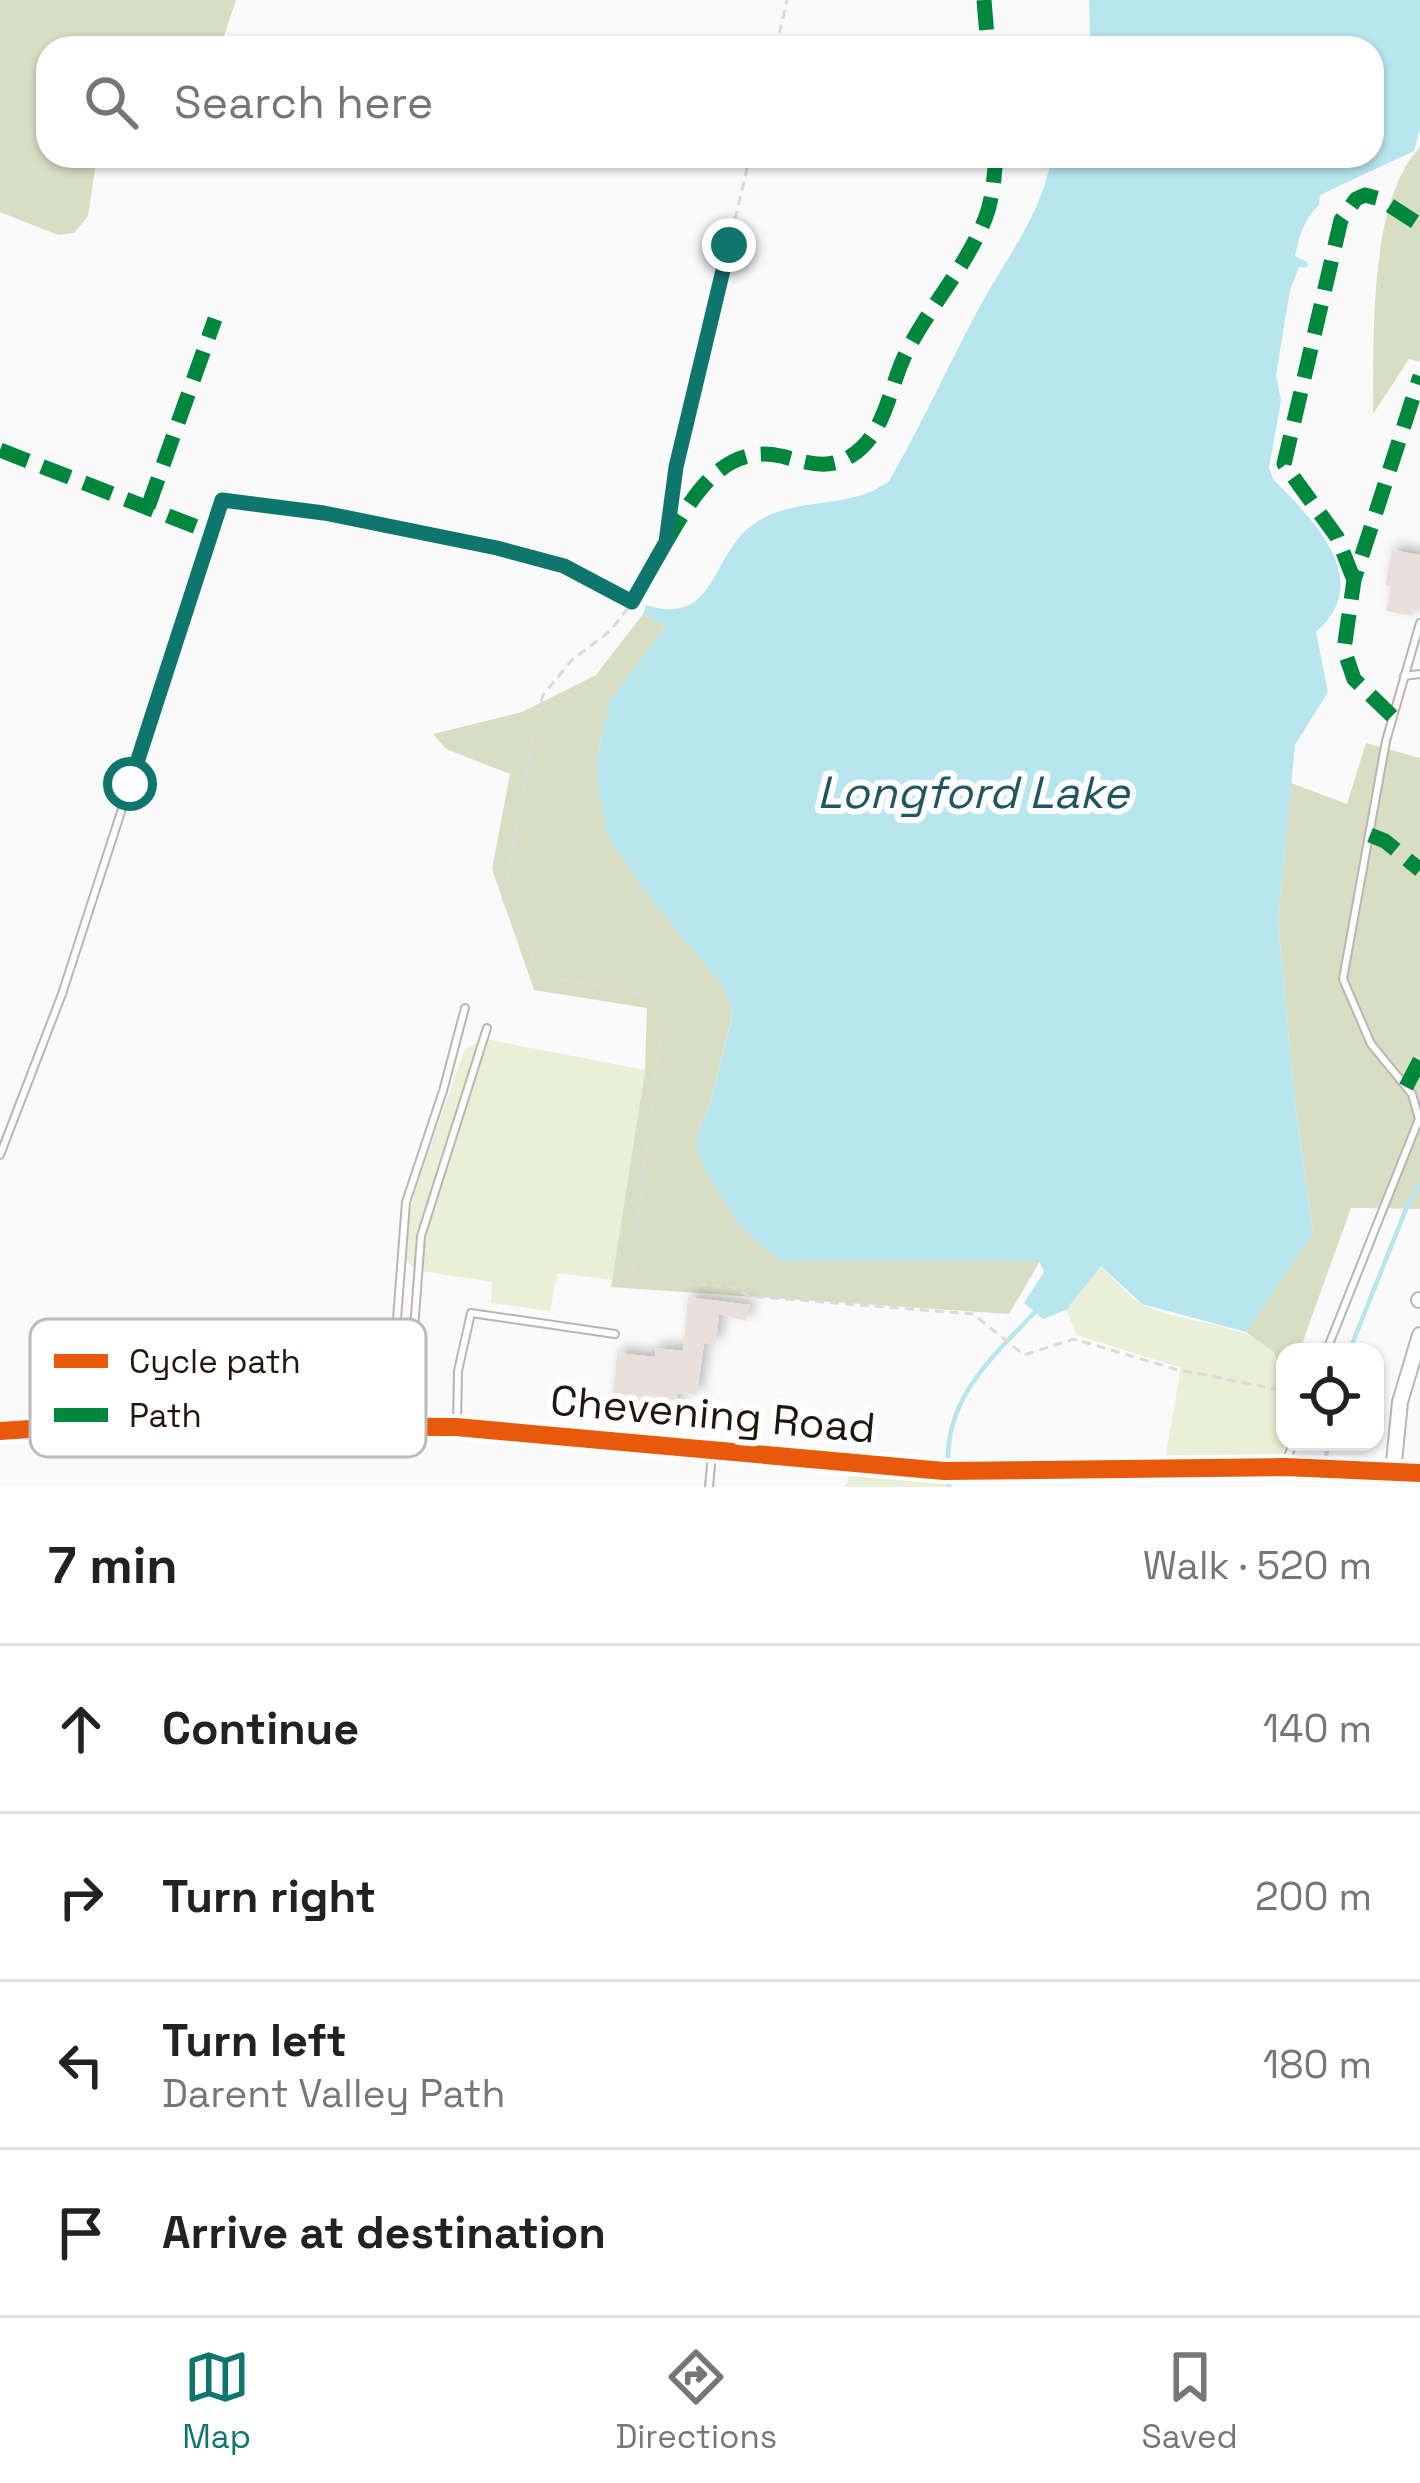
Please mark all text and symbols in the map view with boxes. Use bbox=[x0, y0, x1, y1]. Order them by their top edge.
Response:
search box bbox=[36, 36, 1384, 168]
icon: search bbox=[78, 69, 144, 135]
text: Search here bbox=[174, 74, 433, 131]
route end bbox=[702, 218, 756, 272]
route start bbox=[103, 757, 157, 811]
water label: Longford Lake bbox=[817, 764, 1130, 821]
legend bbox=[30, 1319, 426, 1457]
text: Cycle path bbox=[129, 1341, 301, 1383]
map controls bbox=[1276, 1343, 1384, 1451]
button: locate bbox=[1276, 1343, 1384, 1451]
street label: Chevening Road bbox=[548, 1373, 878, 1455]
text: Path bbox=[129, 1395, 202, 1437]
text: 7 min bbox=[48, 1533, 178, 1598]
text: Walk · 520 m bbox=[1143, 1541, 1372, 1590]
icon: ahead bbox=[48, 1696, 114, 1762]
text: Continue bbox=[162, 1700, 359, 1757]
text: 140 m bbox=[1263, 1704, 1372, 1753]
icon: right bbox=[48, 1864, 114, 1930]
text: Turn right bbox=[162, 1868, 376, 1925]
text: 200 m bbox=[1255, 1872, 1372, 1921]
text: Turn left bbox=[162, 2012, 347, 2069]
icon: left bbox=[48, 2032, 114, 2098]
text: 180 m bbox=[1263, 2040, 1372, 2089]
text: Darent Valley Path bbox=[162, 2069, 505, 2118]
icon: arrive bbox=[48, 2200, 114, 2266]
text: Arrive at destination bbox=[162, 2204, 606, 2261]
tab: Map bbox=[182, 2344, 251, 2458]
tab: Directions bbox=[615, 2344, 777, 2458]
tab: Saved bbox=[1142, 2344, 1238, 2458]

